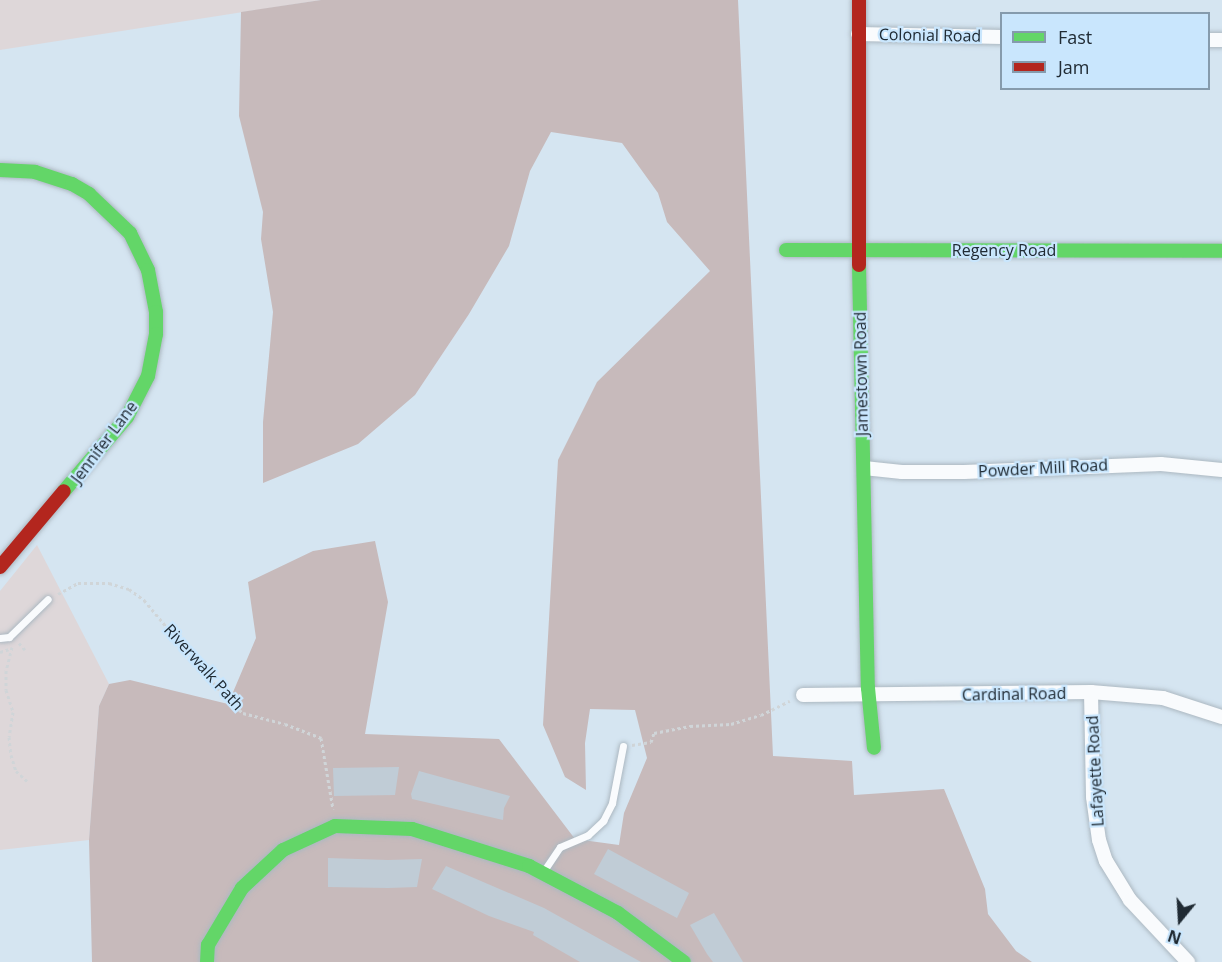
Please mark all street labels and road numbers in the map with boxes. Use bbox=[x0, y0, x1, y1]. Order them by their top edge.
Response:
street label: Colonial Road bbox=[879, 25, 981, 45]
street label: Regency Road bbox=[952, 240, 1056, 260]
street label: Jamestown Road bbox=[850, 312, 872, 436]
street label: Jennifer Lane bbox=[67, 397, 141, 487]
street label: Powder Mill Road bbox=[978, 455, 1108, 481]
street label: Riverwalk Path bbox=[160, 620, 248, 714]
street label: Cardinal Road bbox=[962, 683, 1066, 705]
street label: Lafayette Road bbox=[1083, 715, 1107, 827]

